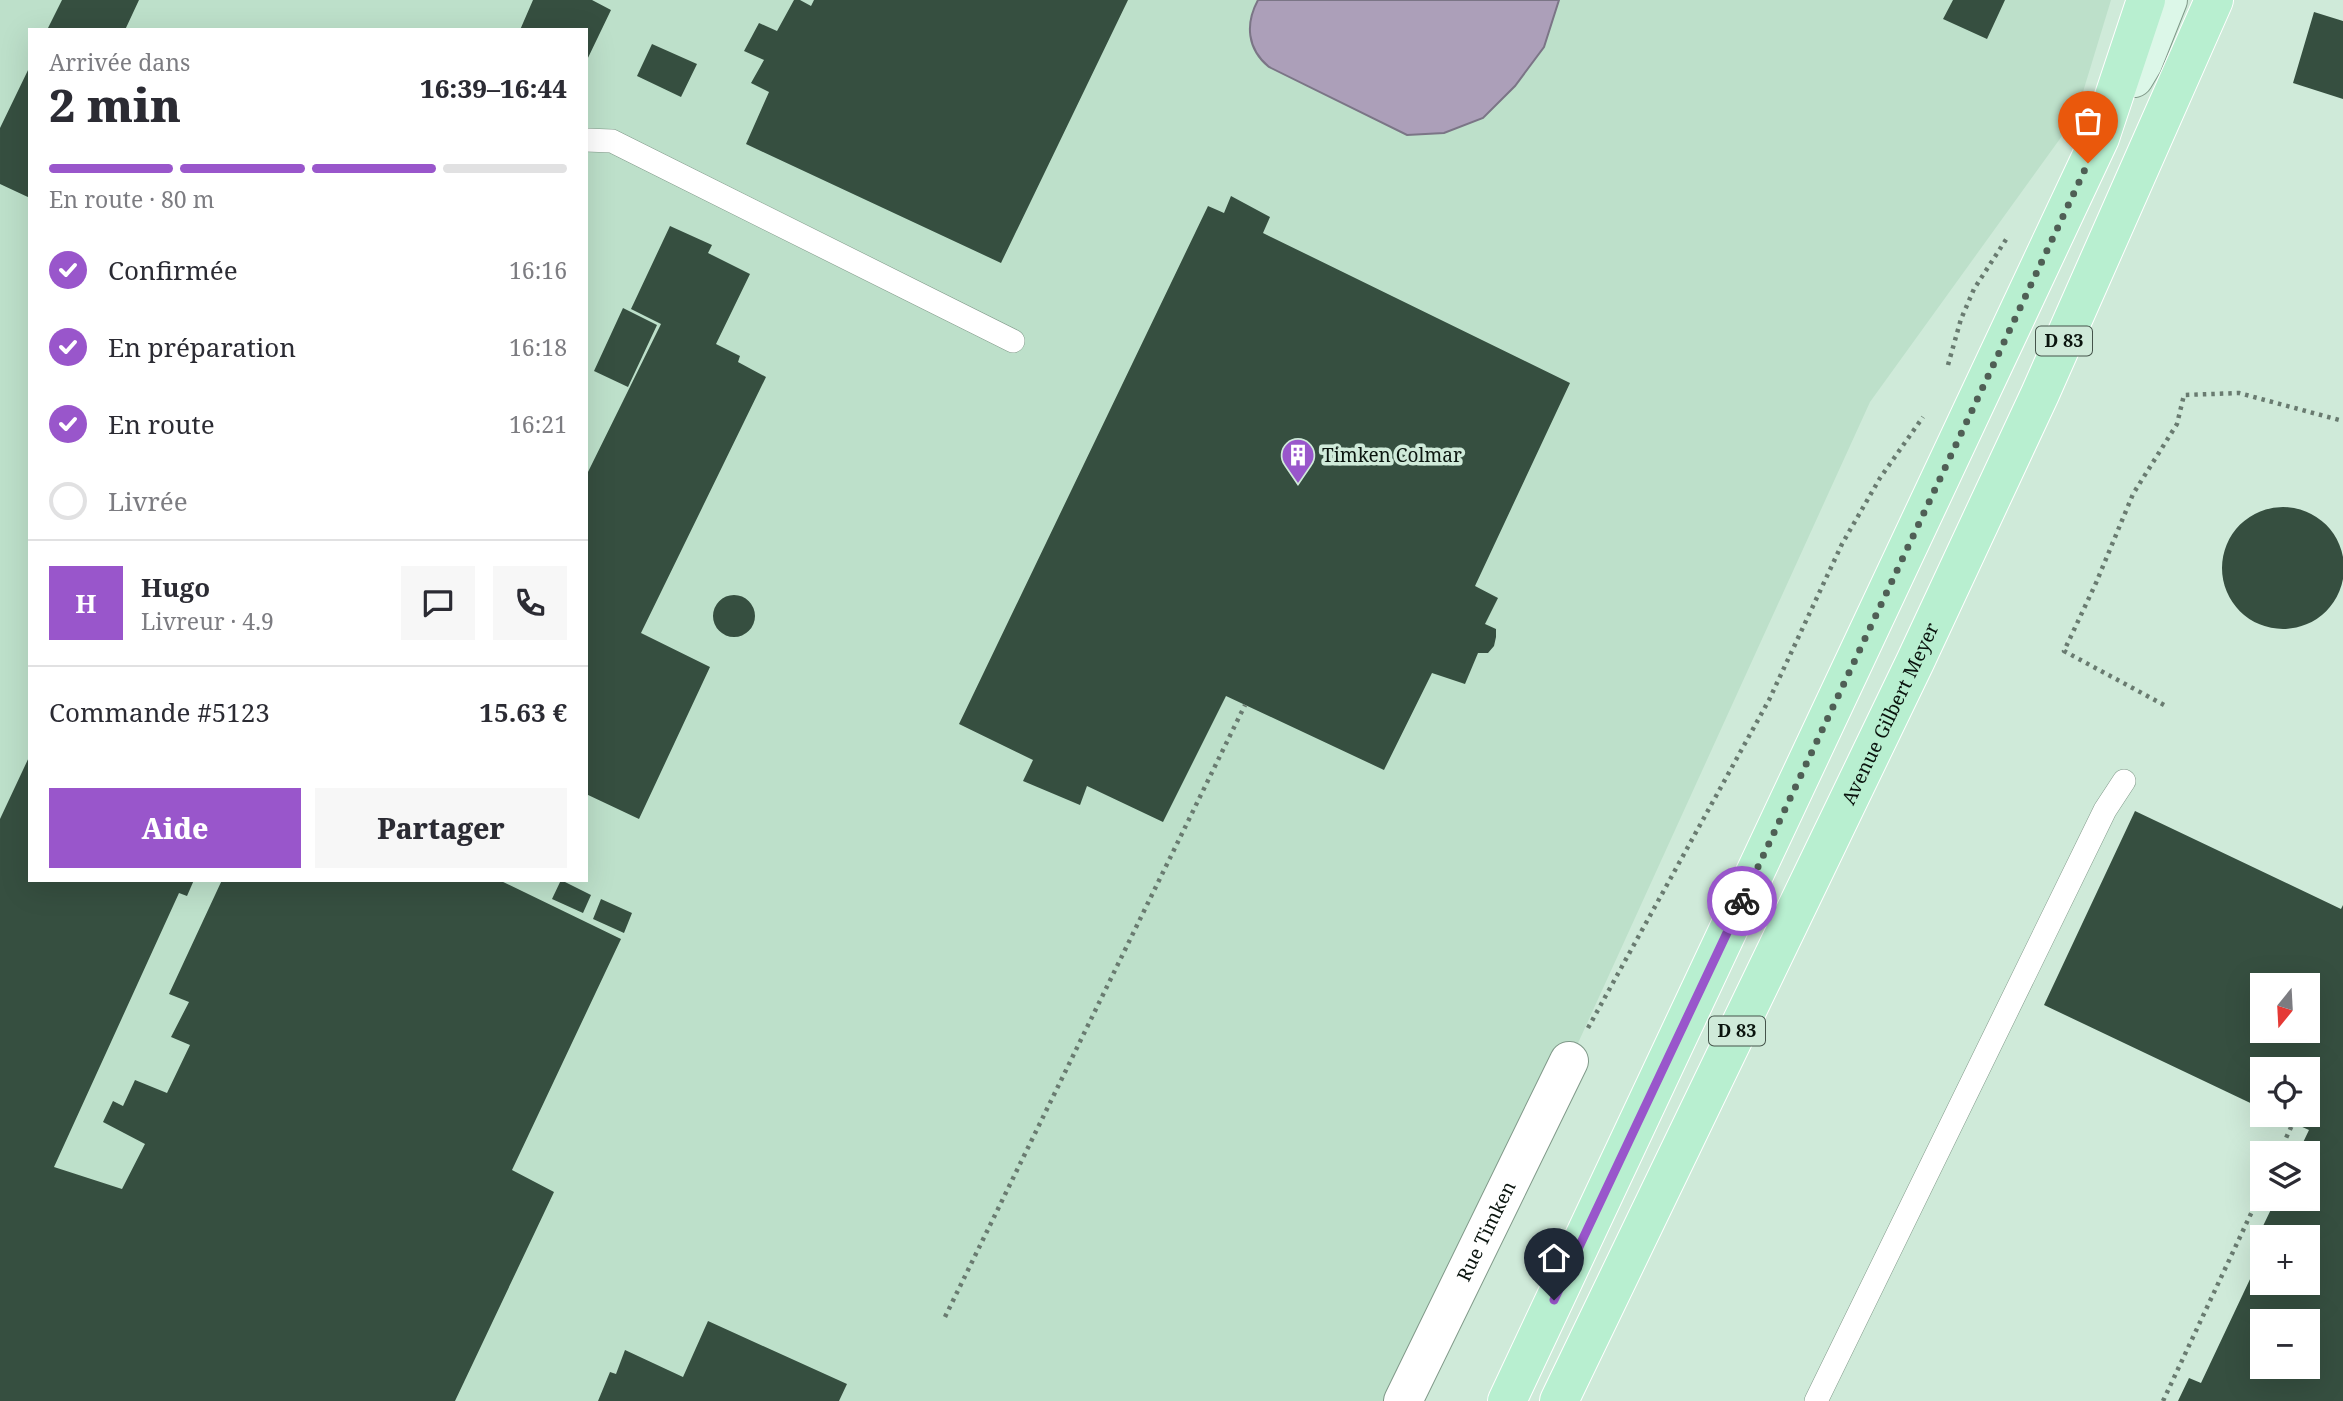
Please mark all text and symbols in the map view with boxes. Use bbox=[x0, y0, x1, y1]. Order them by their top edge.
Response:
text: Arrivée dans bbox=[49, 46, 190, 78]
text: 16:39–16:44 bbox=[420, 70, 567, 106]
text: 2 min bbox=[49, 73, 181, 135]
pin bbox=[2058, 91, 2118, 163]
icon: bag bbox=[2069, 102, 2107, 140]
text: En route · 80 m bbox=[49, 183, 214, 215]
icon: check bbox=[49, 251, 87, 289]
text: Confirmée bbox=[108, 252, 238, 288]
text: 16:16 bbox=[509, 254, 567, 286]
road number: D 83 bbox=[2036, 326, 2092, 356]
icon: check bbox=[49, 328, 87, 366]
text: En préparation bbox=[108, 329, 296, 365]
text: 16:18 bbox=[509, 331, 567, 363]
icon: check bbox=[49, 405, 87, 443]
text: En route bbox=[108, 406, 215, 442]
text: 16:21 bbox=[509, 408, 567, 440]
building icon: Timken Colmar bbox=[1279, 436, 1317, 485]
place label: Timken Colmar bbox=[1322, 442, 1462, 468]
text: Livrée bbox=[108, 483, 188, 519]
button: chat bbox=[401, 566, 475, 640]
button: phone bbox=[493, 566, 567, 640]
text: Hugo bbox=[141, 569, 210, 605]
text: H bbox=[75, 585, 97, 621]
text: Livreur · 4.9 bbox=[141, 605, 274, 637]
street label: Avenue Gilbert Meyer bbox=[1835, 618, 1945, 809]
text: Commande #5123 bbox=[49, 694, 270, 730]
text: 15.63 € bbox=[479, 694, 567, 730]
button: Aide bbox=[49, 788, 301, 868]
button: Partager bbox=[315, 788, 567, 868]
courier bbox=[1707, 866, 1777, 936]
icon: bike bbox=[1723, 882, 1761, 920]
north arrow bbox=[2250, 973, 2320, 1043]
map controls bbox=[2250, 973, 2320, 1379]
road number: D 83 bbox=[1709, 1016, 1765, 1046]
button: locate bbox=[2250, 1057, 2320, 1127]
button: layers bbox=[2250, 1141, 2320, 1211]
street label: Rue Timken bbox=[1450, 1177, 1521, 1286]
button: + bbox=[2250, 1225, 2320, 1295]
pin bbox=[1524, 1228, 1584, 1300]
icon: home bbox=[1535, 1239, 1573, 1277]
button: − bbox=[2250, 1309, 2320, 1379]

